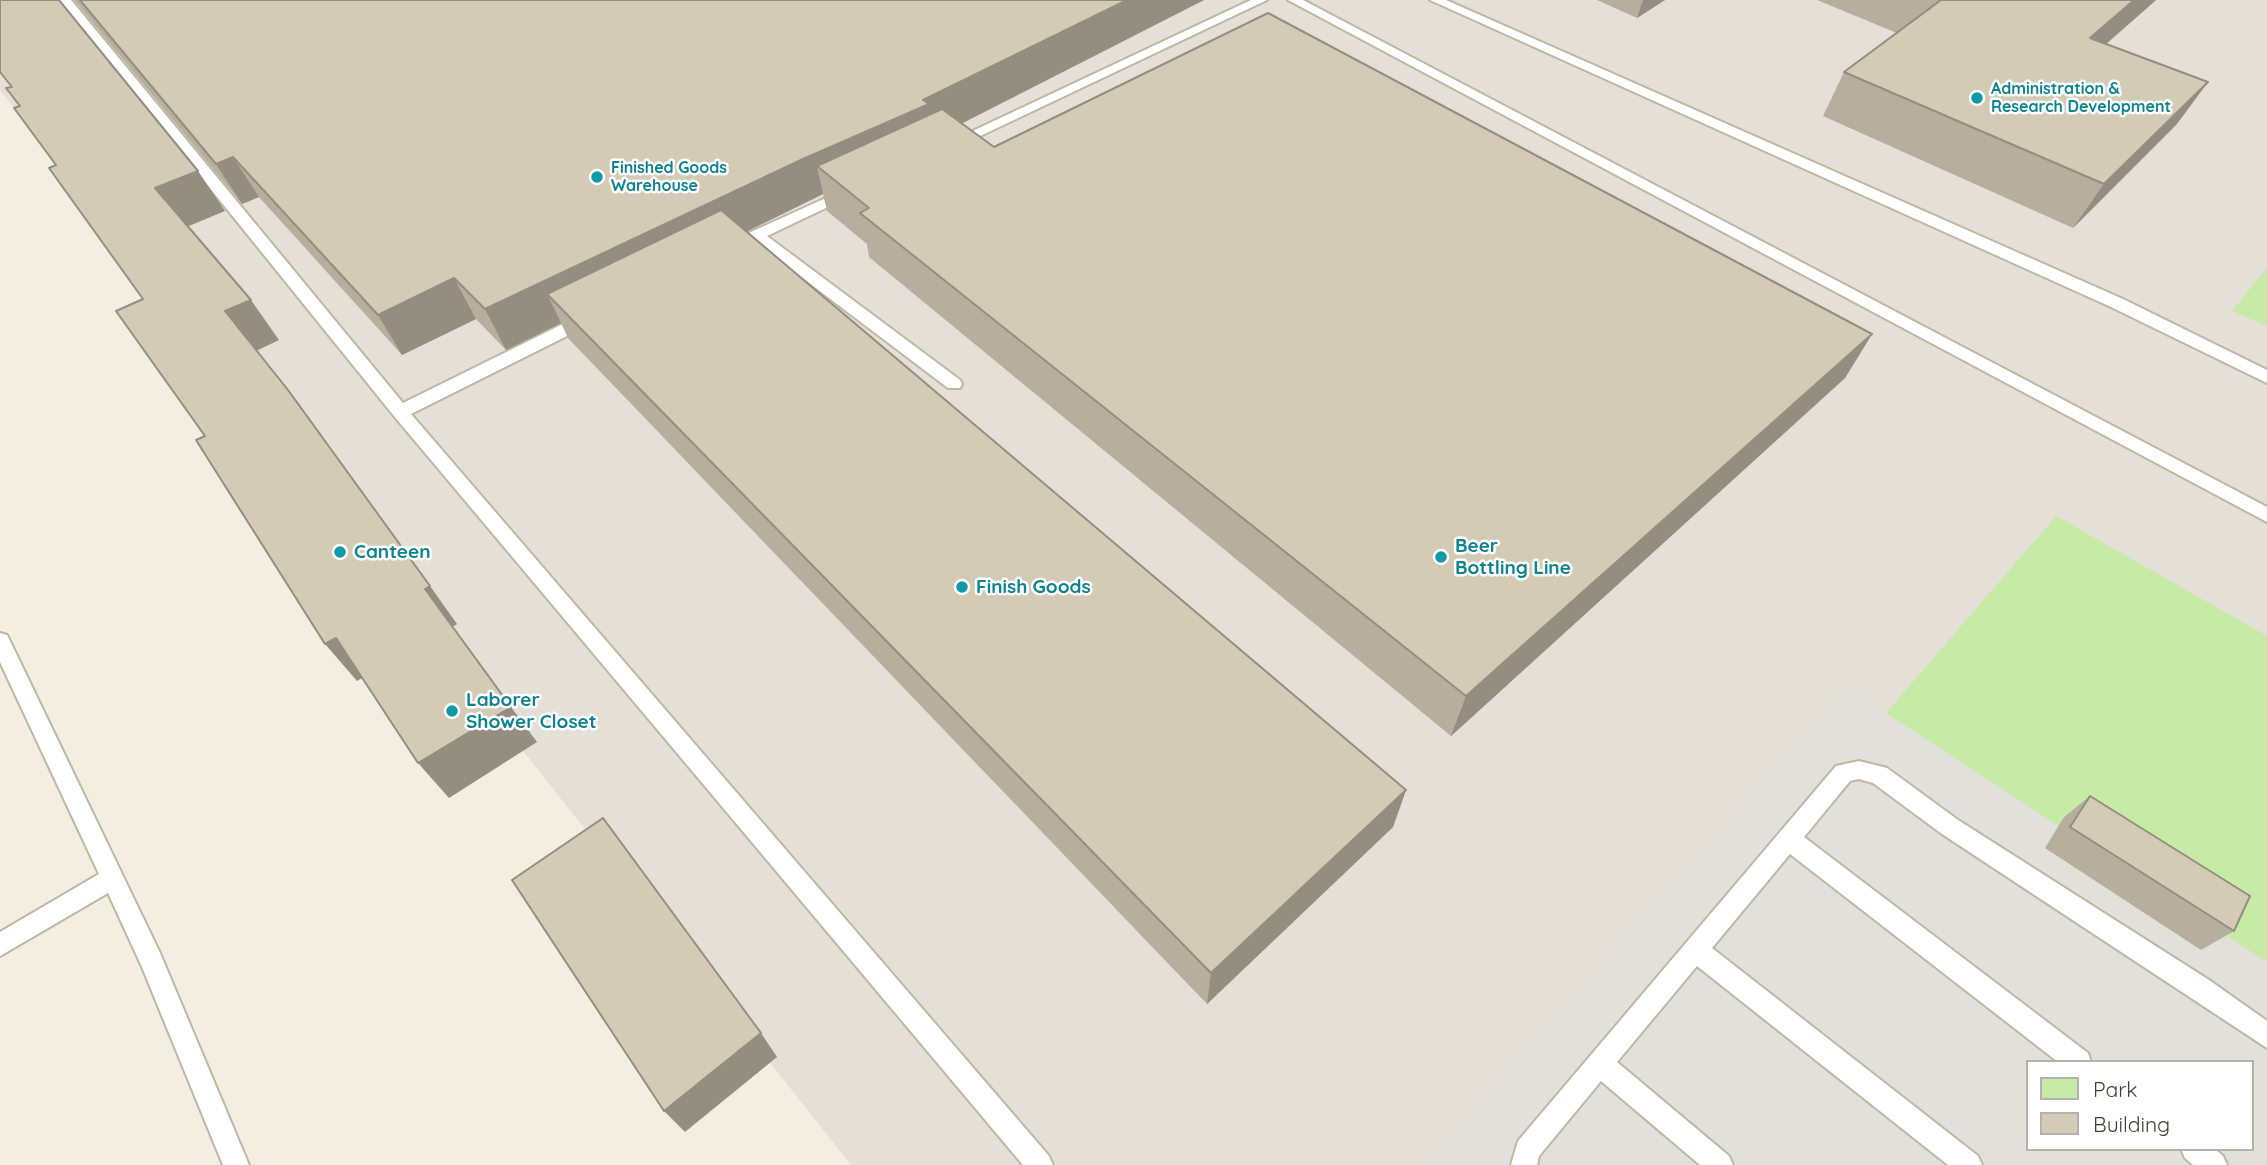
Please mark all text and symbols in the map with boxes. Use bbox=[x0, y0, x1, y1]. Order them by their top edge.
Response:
place label: Administration & Research Development bbox=[1991, 79, 2171, 117]
marker: Administration & Research Development bbox=[1969, 90, 1985, 106]
place label: Finished Goods Warehouse bbox=[611, 158, 727, 196]
marker: Finished Goods Warehouse bbox=[589, 169, 605, 185]
place label: Beer Bottling Line bbox=[1455, 535, 1571, 579]
place label: Canteen bbox=[354, 541, 431, 563]
marker: Canteen bbox=[332, 544, 348, 560]
marker: Beer Bottling Line bbox=[1433, 549, 1449, 565]
place label: Finish Goods bbox=[976, 576, 1091, 598]
marker: Finish Goods bbox=[954, 579, 970, 595]
place label: Laborer Shower Closet bbox=[466, 689, 597, 733]
marker: Laborer Shower Closet bbox=[444, 703, 460, 719]
legend bbox=[2025, 1060, 2253, 1151]
text: Park bbox=[2093, 1076, 2137, 1102]
text: Building bbox=[2093, 1111, 2170, 1137]

